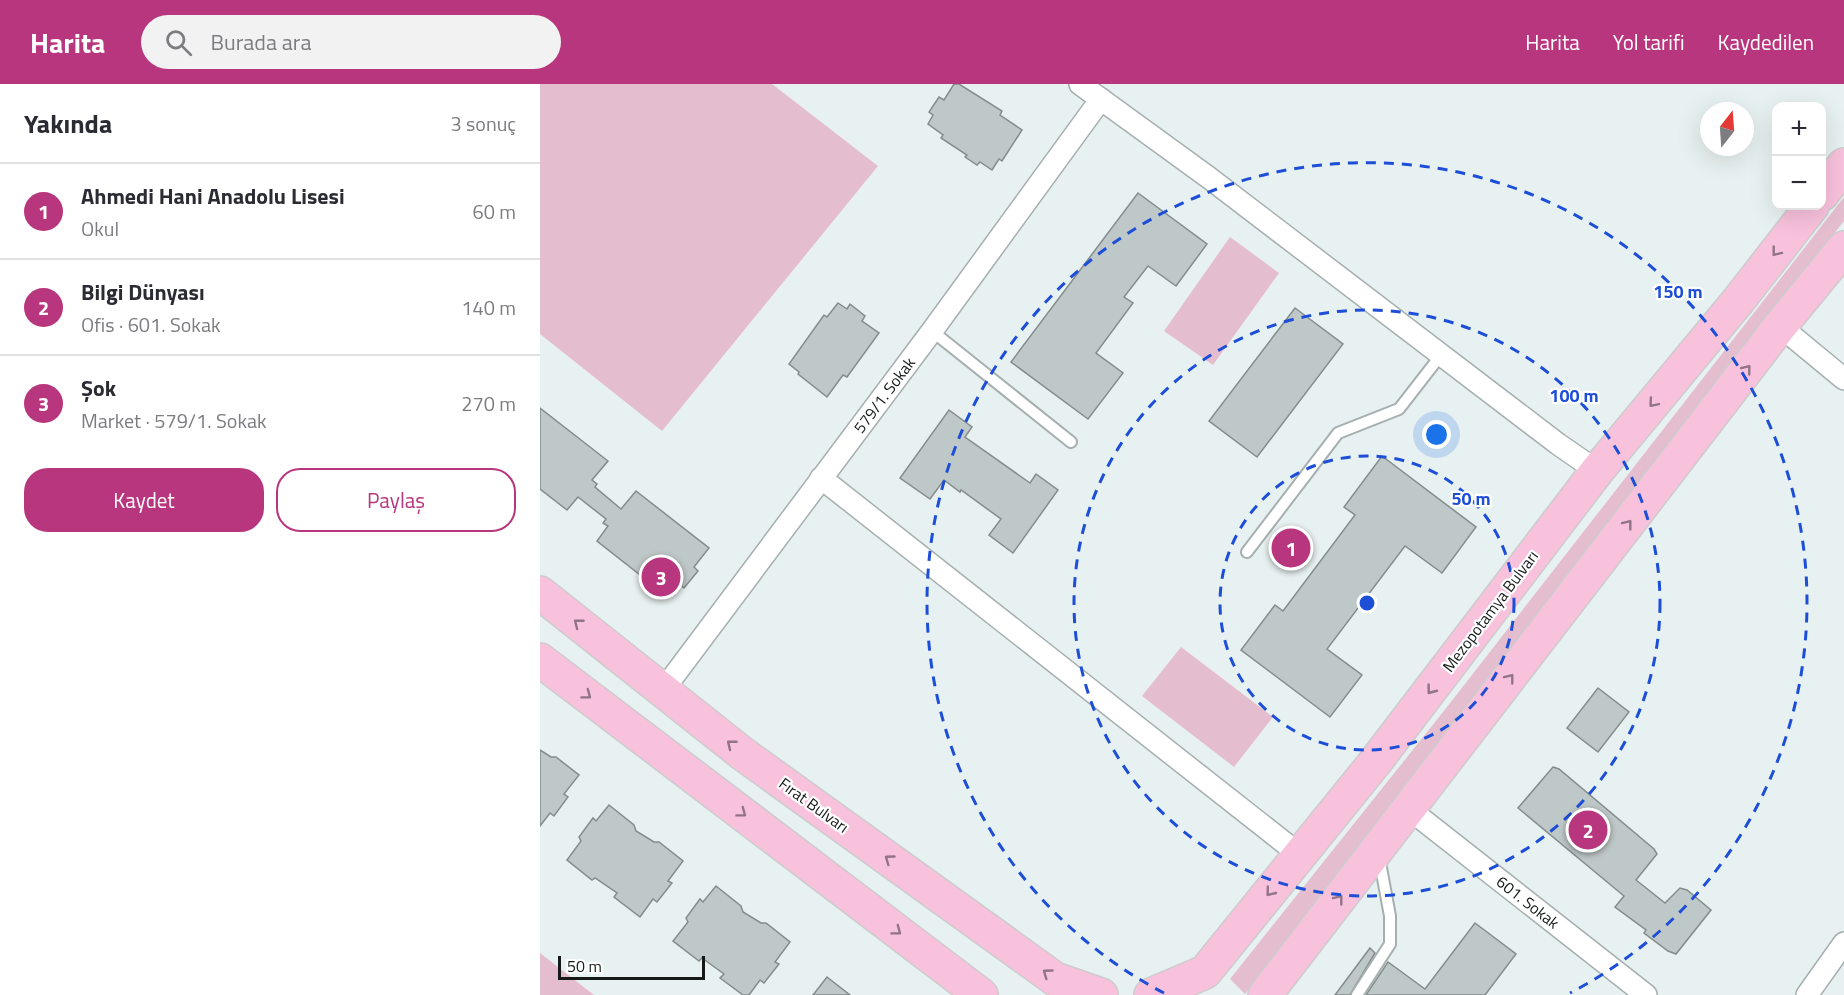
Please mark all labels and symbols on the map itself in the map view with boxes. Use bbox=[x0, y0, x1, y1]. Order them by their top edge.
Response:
north arrow bbox=[1700, 102, 1754, 156]
one-way arrow bbox=[1773, 245, 1784, 256]
text: 150 m bbox=[1653, 278, 1703, 305]
street label: 579/1. Sokak bbox=[847, 352, 921, 438]
one-way arrow bbox=[1740, 365, 1751, 376]
text: 100 m bbox=[1549, 382, 1599, 409]
one-way arrow bbox=[1649, 396, 1660, 407]
your location bbox=[1422, 420, 1451, 449]
text: 50 m bbox=[1451, 485, 1491, 512]
one-way arrow bbox=[1621, 519, 1632, 530]
pin: 1 bbox=[1272, 526, 1311, 570]
street label: Mezopotamya Bulvarı bbox=[1436, 545, 1544, 677]
pin: 3 bbox=[642, 554, 680, 600]
centre of rings bbox=[1357, 593, 1377, 613]
one-way arrow bbox=[574, 620, 585, 631]
one-way arrow bbox=[1502, 674, 1513, 685]
one-way arrow bbox=[1427, 683, 1438, 694]
one-way arrow bbox=[580, 688, 591, 699]
one-way arrow bbox=[727, 740, 738, 751]
street label: Fırat Bulvarı bbox=[774, 772, 854, 838]
one-way arrow bbox=[735, 806, 746, 817]
pin: 2 bbox=[1568, 808, 1608, 852]
one-way arrow bbox=[884, 855, 895, 866]
street label: 601. Sokak bbox=[1491, 870, 1565, 935]
one-way arrow bbox=[1267, 885, 1278, 896]
one-way arrow bbox=[1331, 895, 1342, 906]
one-way arrow bbox=[890, 924, 901, 935]
scale bar bbox=[558, 953, 705, 980]
one-way arrow bbox=[1042, 969, 1053, 980]

